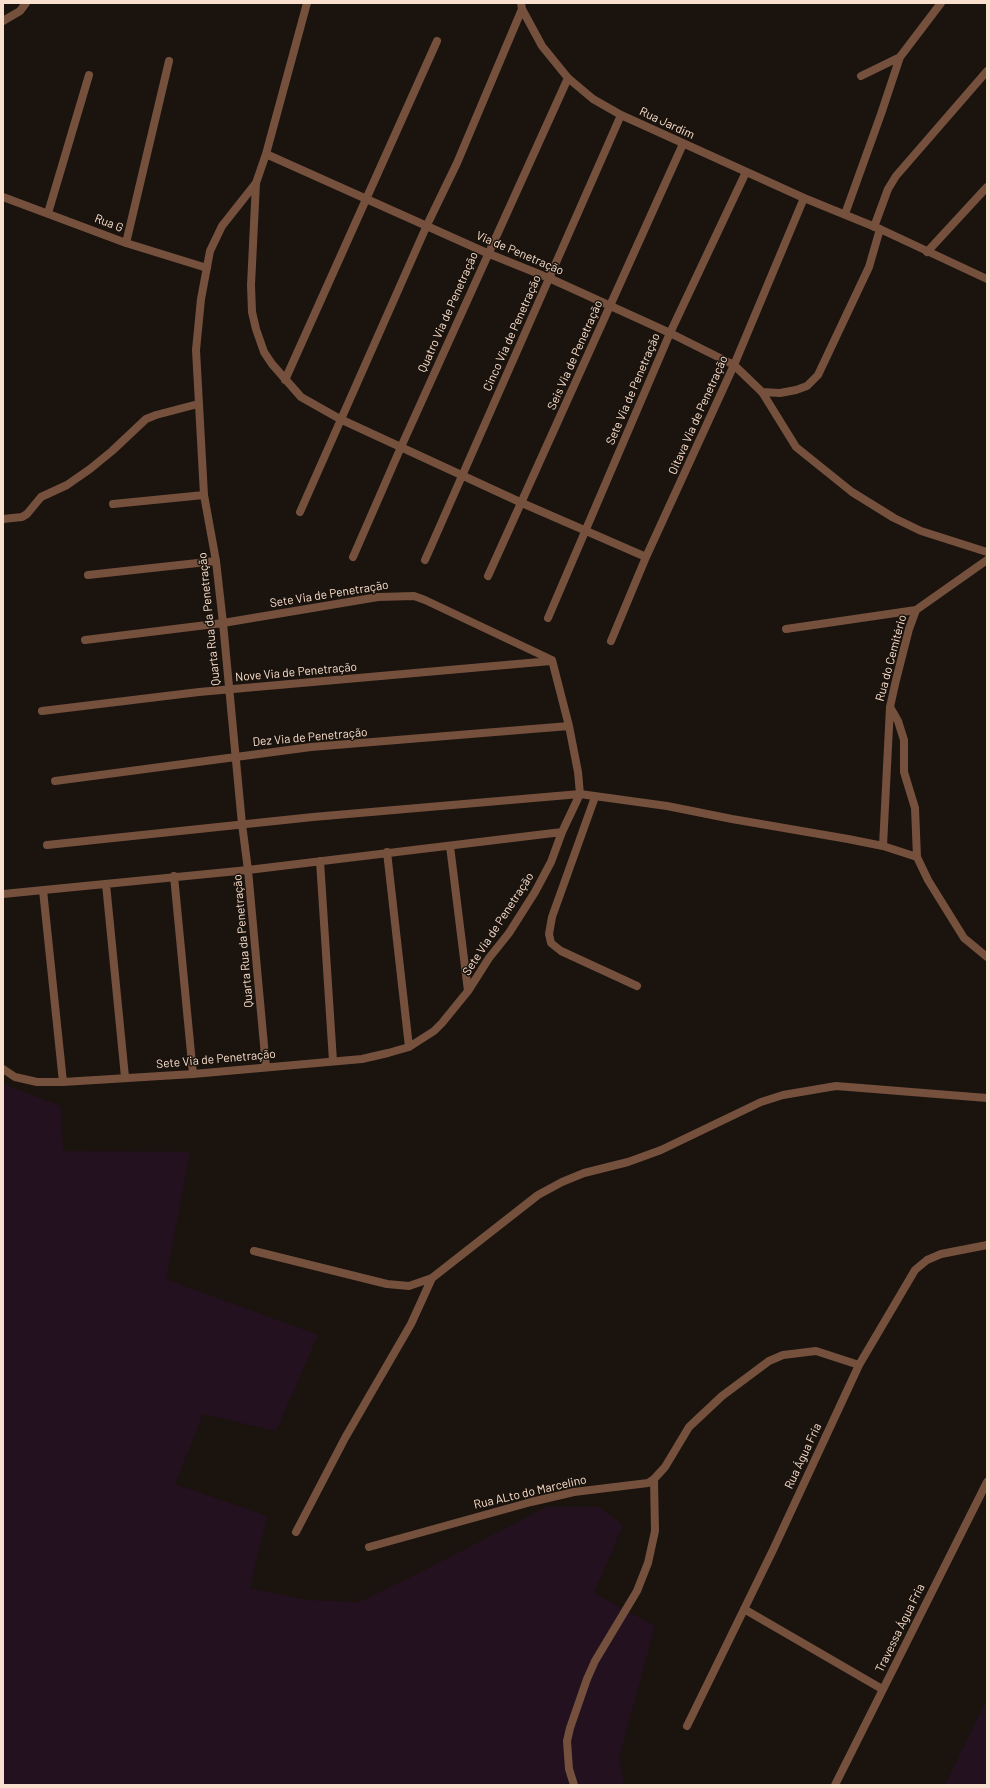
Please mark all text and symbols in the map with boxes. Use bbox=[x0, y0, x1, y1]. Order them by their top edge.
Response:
street label: Rua Jardim bbox=[637, 104, 697, 142]
street label: Rua G bbox=[93, 211, 125, 235]
street label: Via de Penetração bbox=[474, 228, 566, 278]
street label: Quatro Via de Penetração bbox=[415, 249, 481, 375]
street label: Cinco Via de Penetração bbox=[480, 273, 544, 393]
street label: Seis Via de Penetração bbox=[544, 298, 606, 412]
street label: Sete Via de Penetração bbox=[603, 331, 663, 447]
street label: Oitava Via de Penetração bbox=[665, 353, 731, 477]
street label: Quarta Rua da Penetração bbox=[195, 552, 223, 686]
street label: Sete Via de Penetração bbox=[269, 578, 389, 610]
street label: Rua do Cemitério bbox=[873, 613, 909, 703]
street label: Nove Via de Penetração bbox=[234, 659, 358, 685]
street label: Dez Via de Penetração bbox=[252, 725, 368, 749]
street label: Sete Via de Penetração bbox=[459, 870, 537, 978]
street label: Quarta Rua da Penetração bbox=[230, 874, 256, 1008]
street label: Sete Via de Penetração bbox=[156, 1047, 276, 1071]
street label: Rua Água Fria bbox=[781, 1421, 825, 1491]
street label: Rua ALto do Marcelino bbox=[472, 1472, 588, 1512]
street label: Travessa Água Fria bbox=[872, 1581, 928, 1675]

